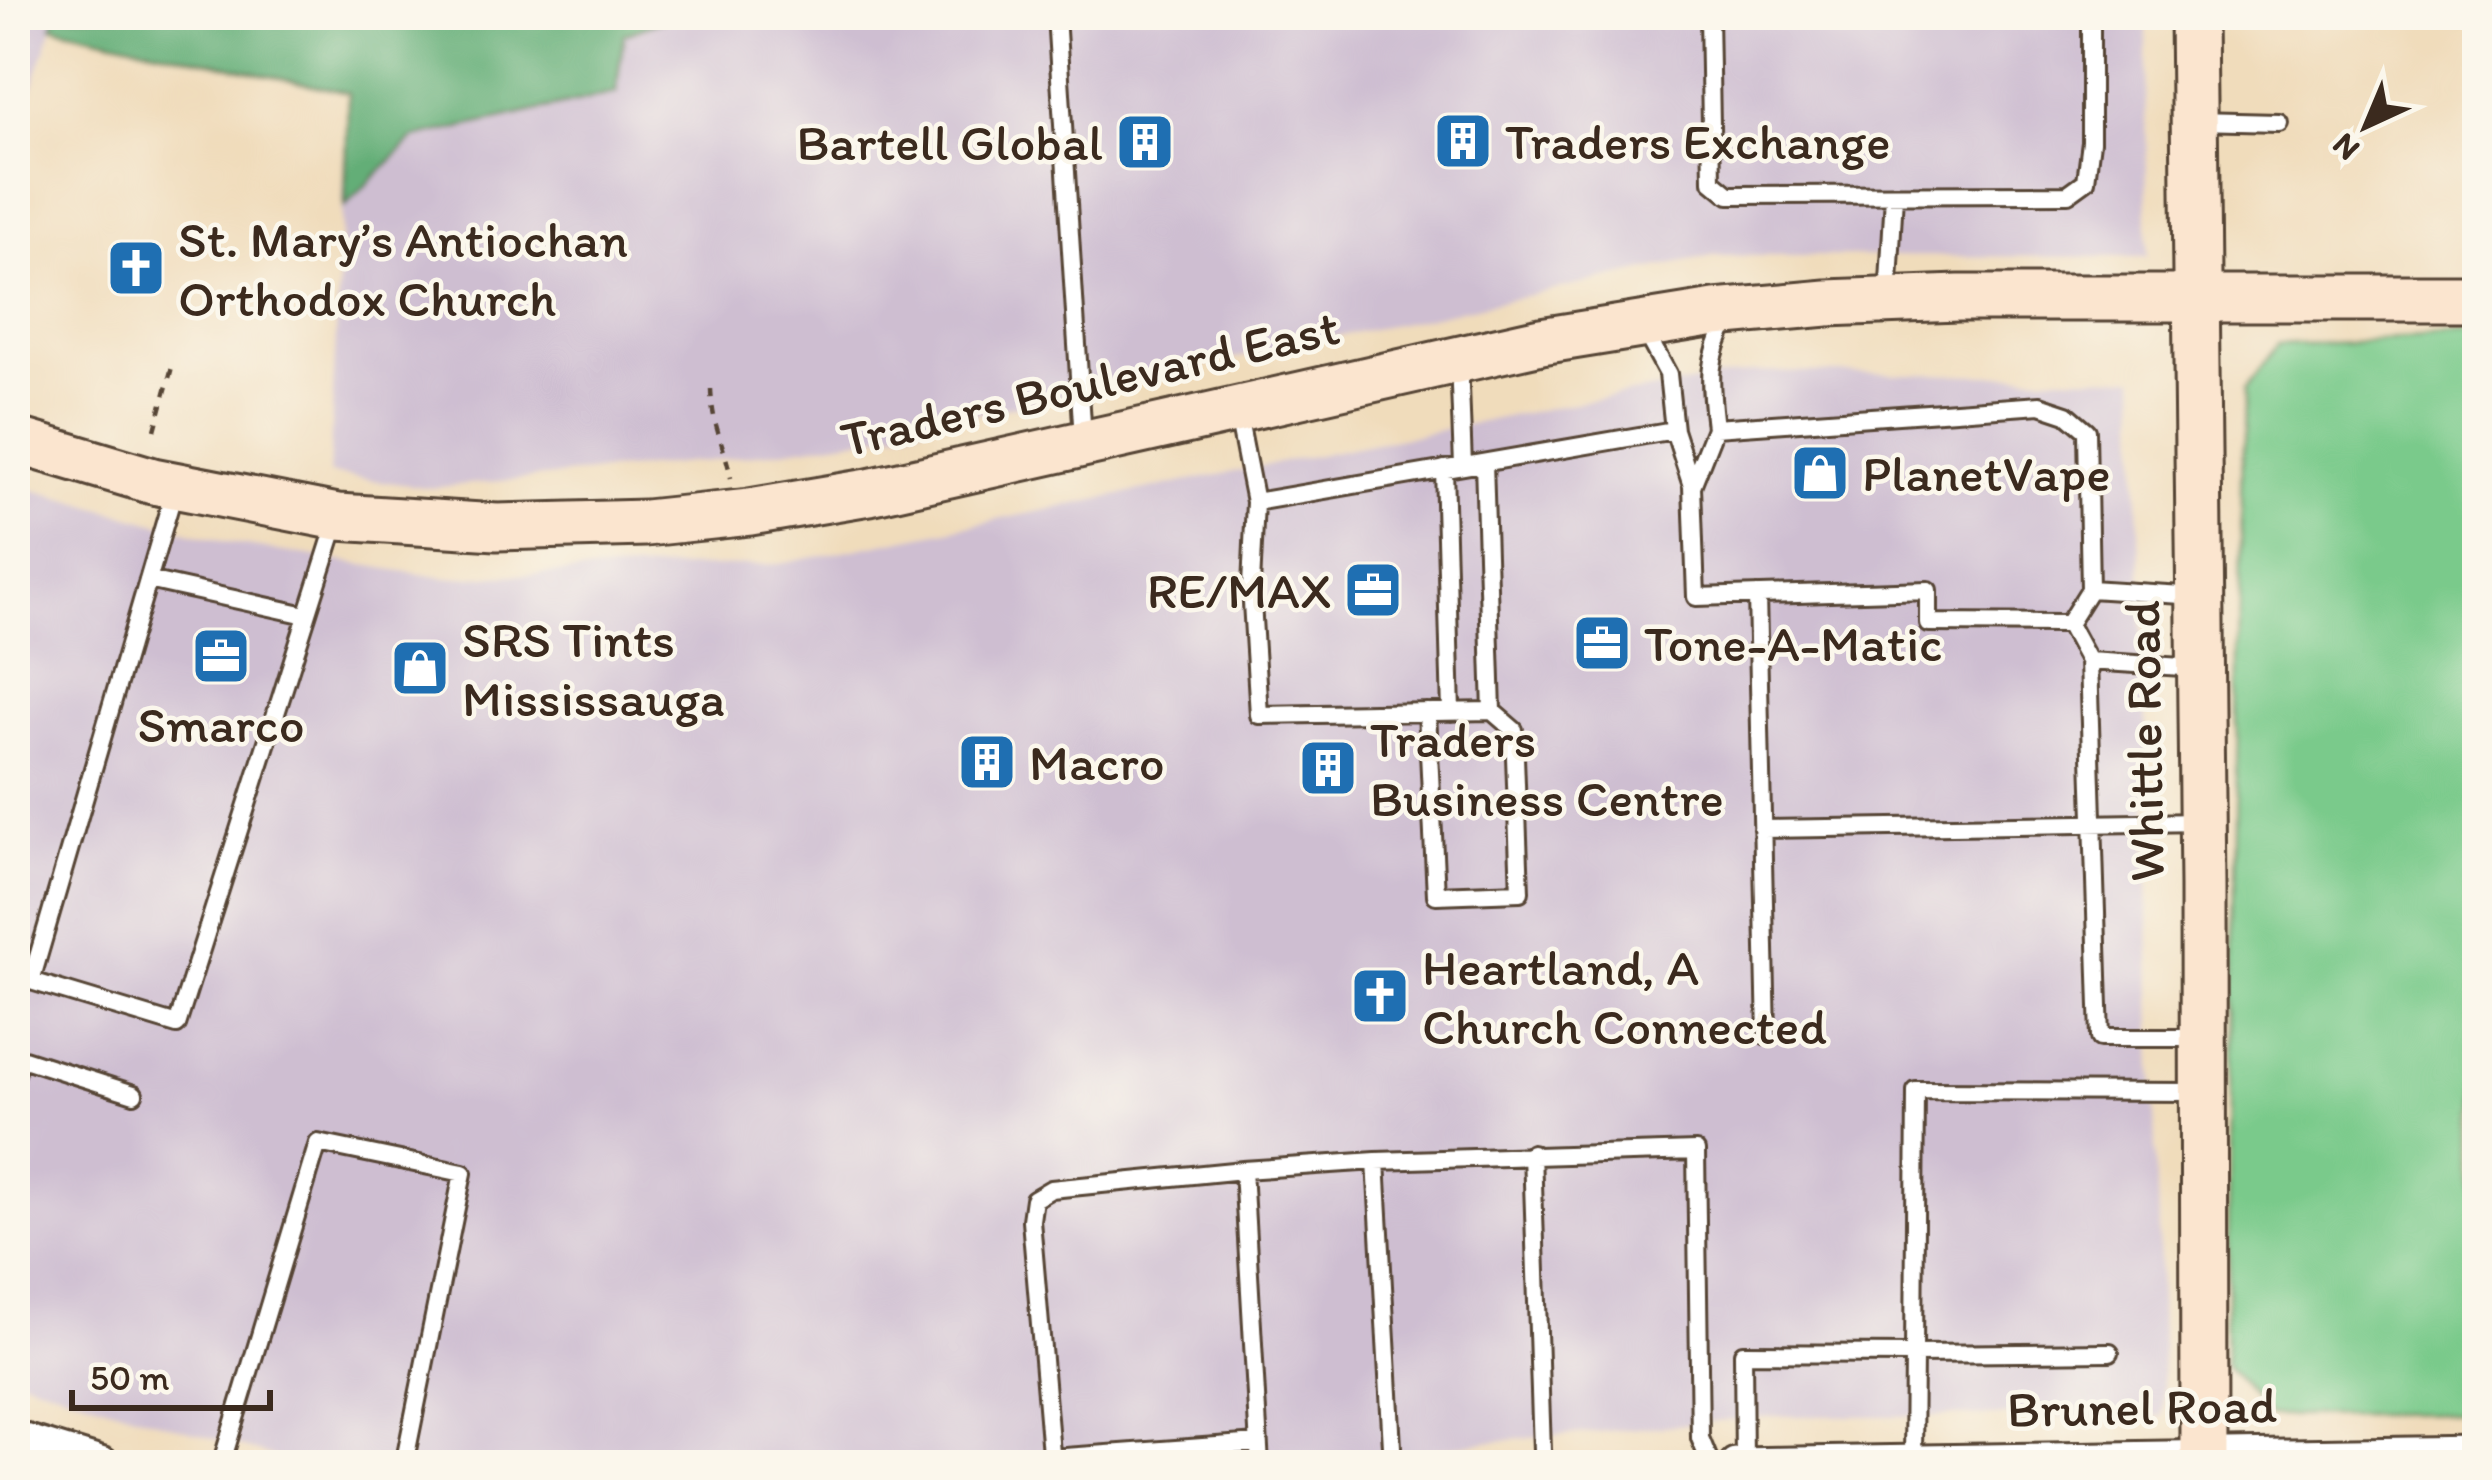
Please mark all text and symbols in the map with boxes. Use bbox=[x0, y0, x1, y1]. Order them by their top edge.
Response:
north arrow bbox=[2306, 66, 2426, 186]
building icon: Traders Exchange bbox=[1432, 110, 1494, 172]
building icon: Bartell Global bbox=[1114, 111, 1176, 173]
place label: Traders Exchange bbox=[1505, 111, 1890, 172]
place label: Bartell Global bbox=[796, 112, 1103, 173]
text: N bbox=[2324, 125, 2367, 169]
place label: St. Mary’s Antiochan Orthodox Church bbox=[178, 209, 628, 329]
church icon: St. Mary’s Antiochan Orthodox Church bbox=[105, 237, 167, 299]
street label: Traders Boulevard East bbox=[835, 296, 1345, 470]
shop icon: PlanetVape bbox=[1789, 442, 1851, 504]
place label: PlanetVape bbox=[1862, 443, 2111, 504]
office icon: RE/MAX bbox=[1342, 559, 1404, 621]
place label: RE/MAX bbox=[1147, 560, 1331, 621]
street label: Whittle Road bbox=[2111, 599, 2177, 882]
place label: SRS Tints Mississauga bbox=[462, 609, 725, 729]
office icon: Tone-A-Matic bbox=[1571, 612, 1633, 674]
place label: Tone-A-Matic bbox=[1644, 613, 1942, 674]
office icon: Smarco bbox=[190, 625, 252, 687]
shop icon: SRS Tints Mississauga bbox=[389, 637, 451, 699]
place label: Smarco bbox=[137, 694, 305, 755]
place label: Traders Business Centre bbox=[1370, 709, 1724, 829]
building icon: Macro bbox=[956, 731, 1018, 793]
place label: Macro bbox=[1029, 732, 1165, 793]
building icon: Traders Business Centre bbox=[1297, 737, 1359, 799]
place label: Heartland, A Church Connected bbox=[1422, 937, 1827, 1057]
church icon: Heartland, A Church Connected bbox=[1349, 965, 1411, 1027]
scale bar bbox=[72, 1336, 270, 1410]
text: 50 m bbox=[90, 1356, 169, 1399]
street label: Brunel Road bbox=[2006, 1374, 2278, 1440]

